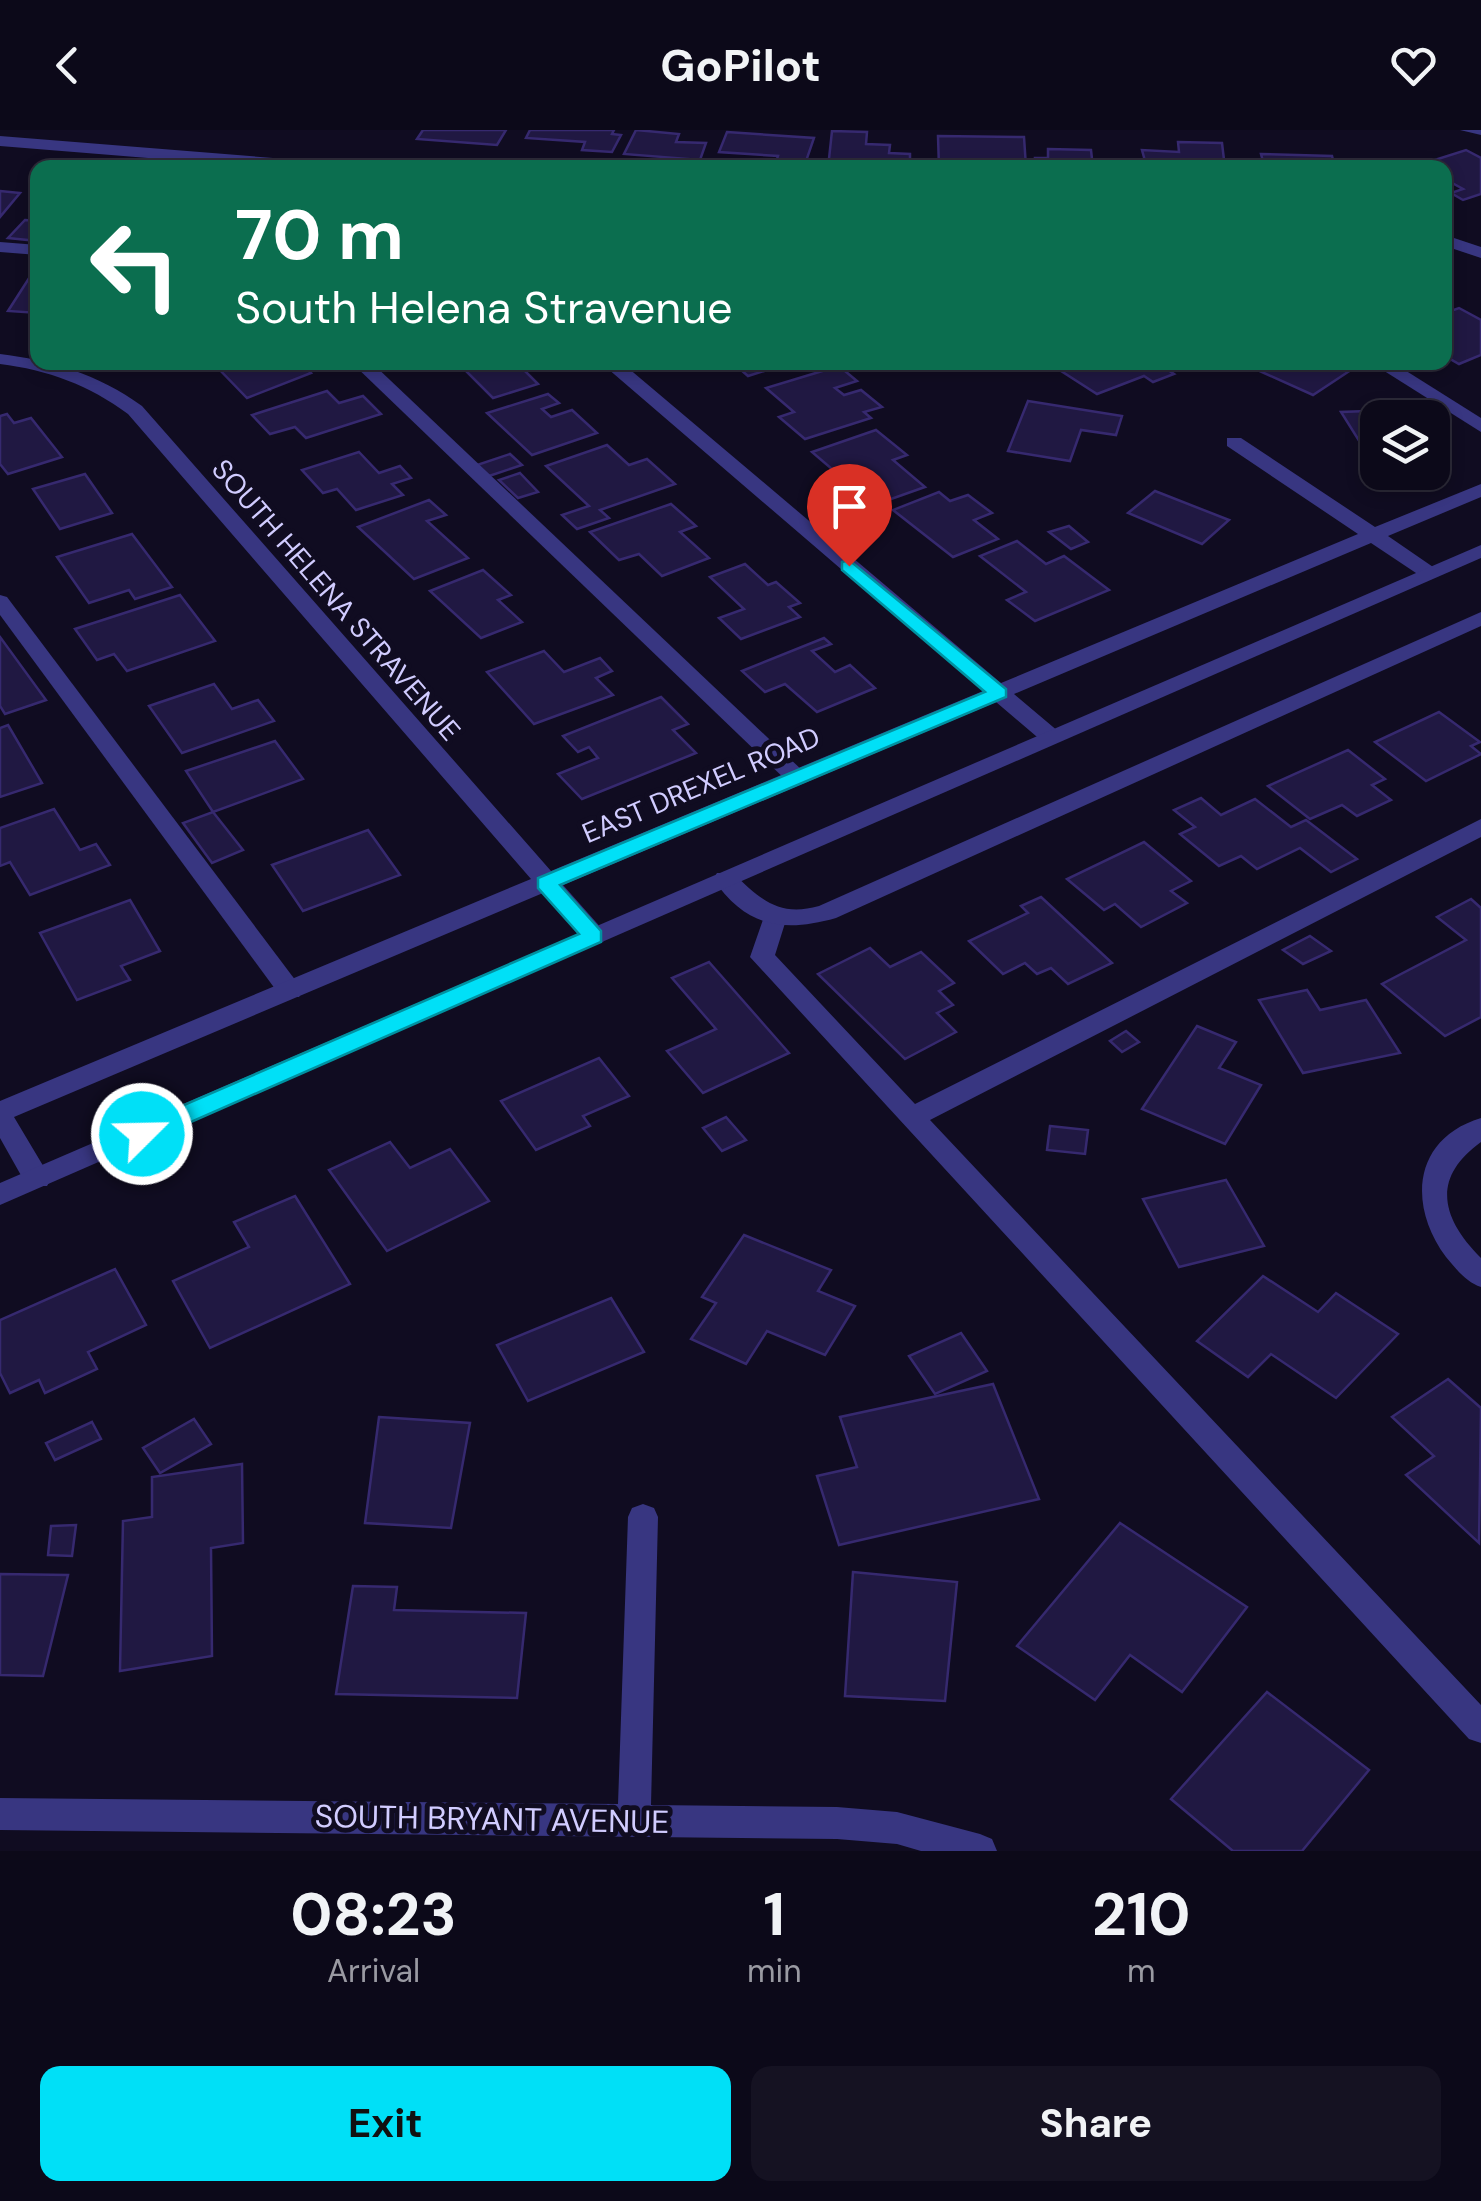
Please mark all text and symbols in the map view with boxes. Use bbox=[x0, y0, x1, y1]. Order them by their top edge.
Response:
text: GoPilot bbox=[660, 36, 821, 95]
icon: back bbox=[40, 38, 95, 93]
icon: heart bbox=[1386, 38, 1441, 93]
text: 70 m bbox=[235, 190, 404, 281]
icon: left bbox=[70, 200, 200, 330]
text: South Helena Stravenue bbox=[235, 278, 732, 337]
map controls bbox=[1360, 400, 1450, 490]
button: layers bbox=[1360, 400, 1450, 490]
street label: SOUTH HELENA STRAVENUE bbox=[203, 451, 469, 749]
pin bbox=[807, 464, 892, 567]
icon: arrive bbox=[822, 479, 877, 534]
street label: EAST DREXEL ROAD bbox=[577, 718, 825, 852]
position arrow bbox=[90, 1082, 194, 1186]
street label: SOUTH BRYANT AVENUE bbox=[314, 1795, 670, 1843]
text: 08:23 bbox=[290, 1875, 457, 1954]
text: 1 bbox=[763, 1875, 785, 1954]
text: 210 bbox=[1092, 1875, 1191, 1954]
text: Arrival bbox=[327, 1950, 420, 1992]
text: min bbox=[747, 1950, 802, 1992]
text: m bbox=[1127, 1950, 1156, 1992]
button: Exit bbox=[40, 2066, 731, 2181]
button: Share bbox=[751, 2066, 1441, 2181]

